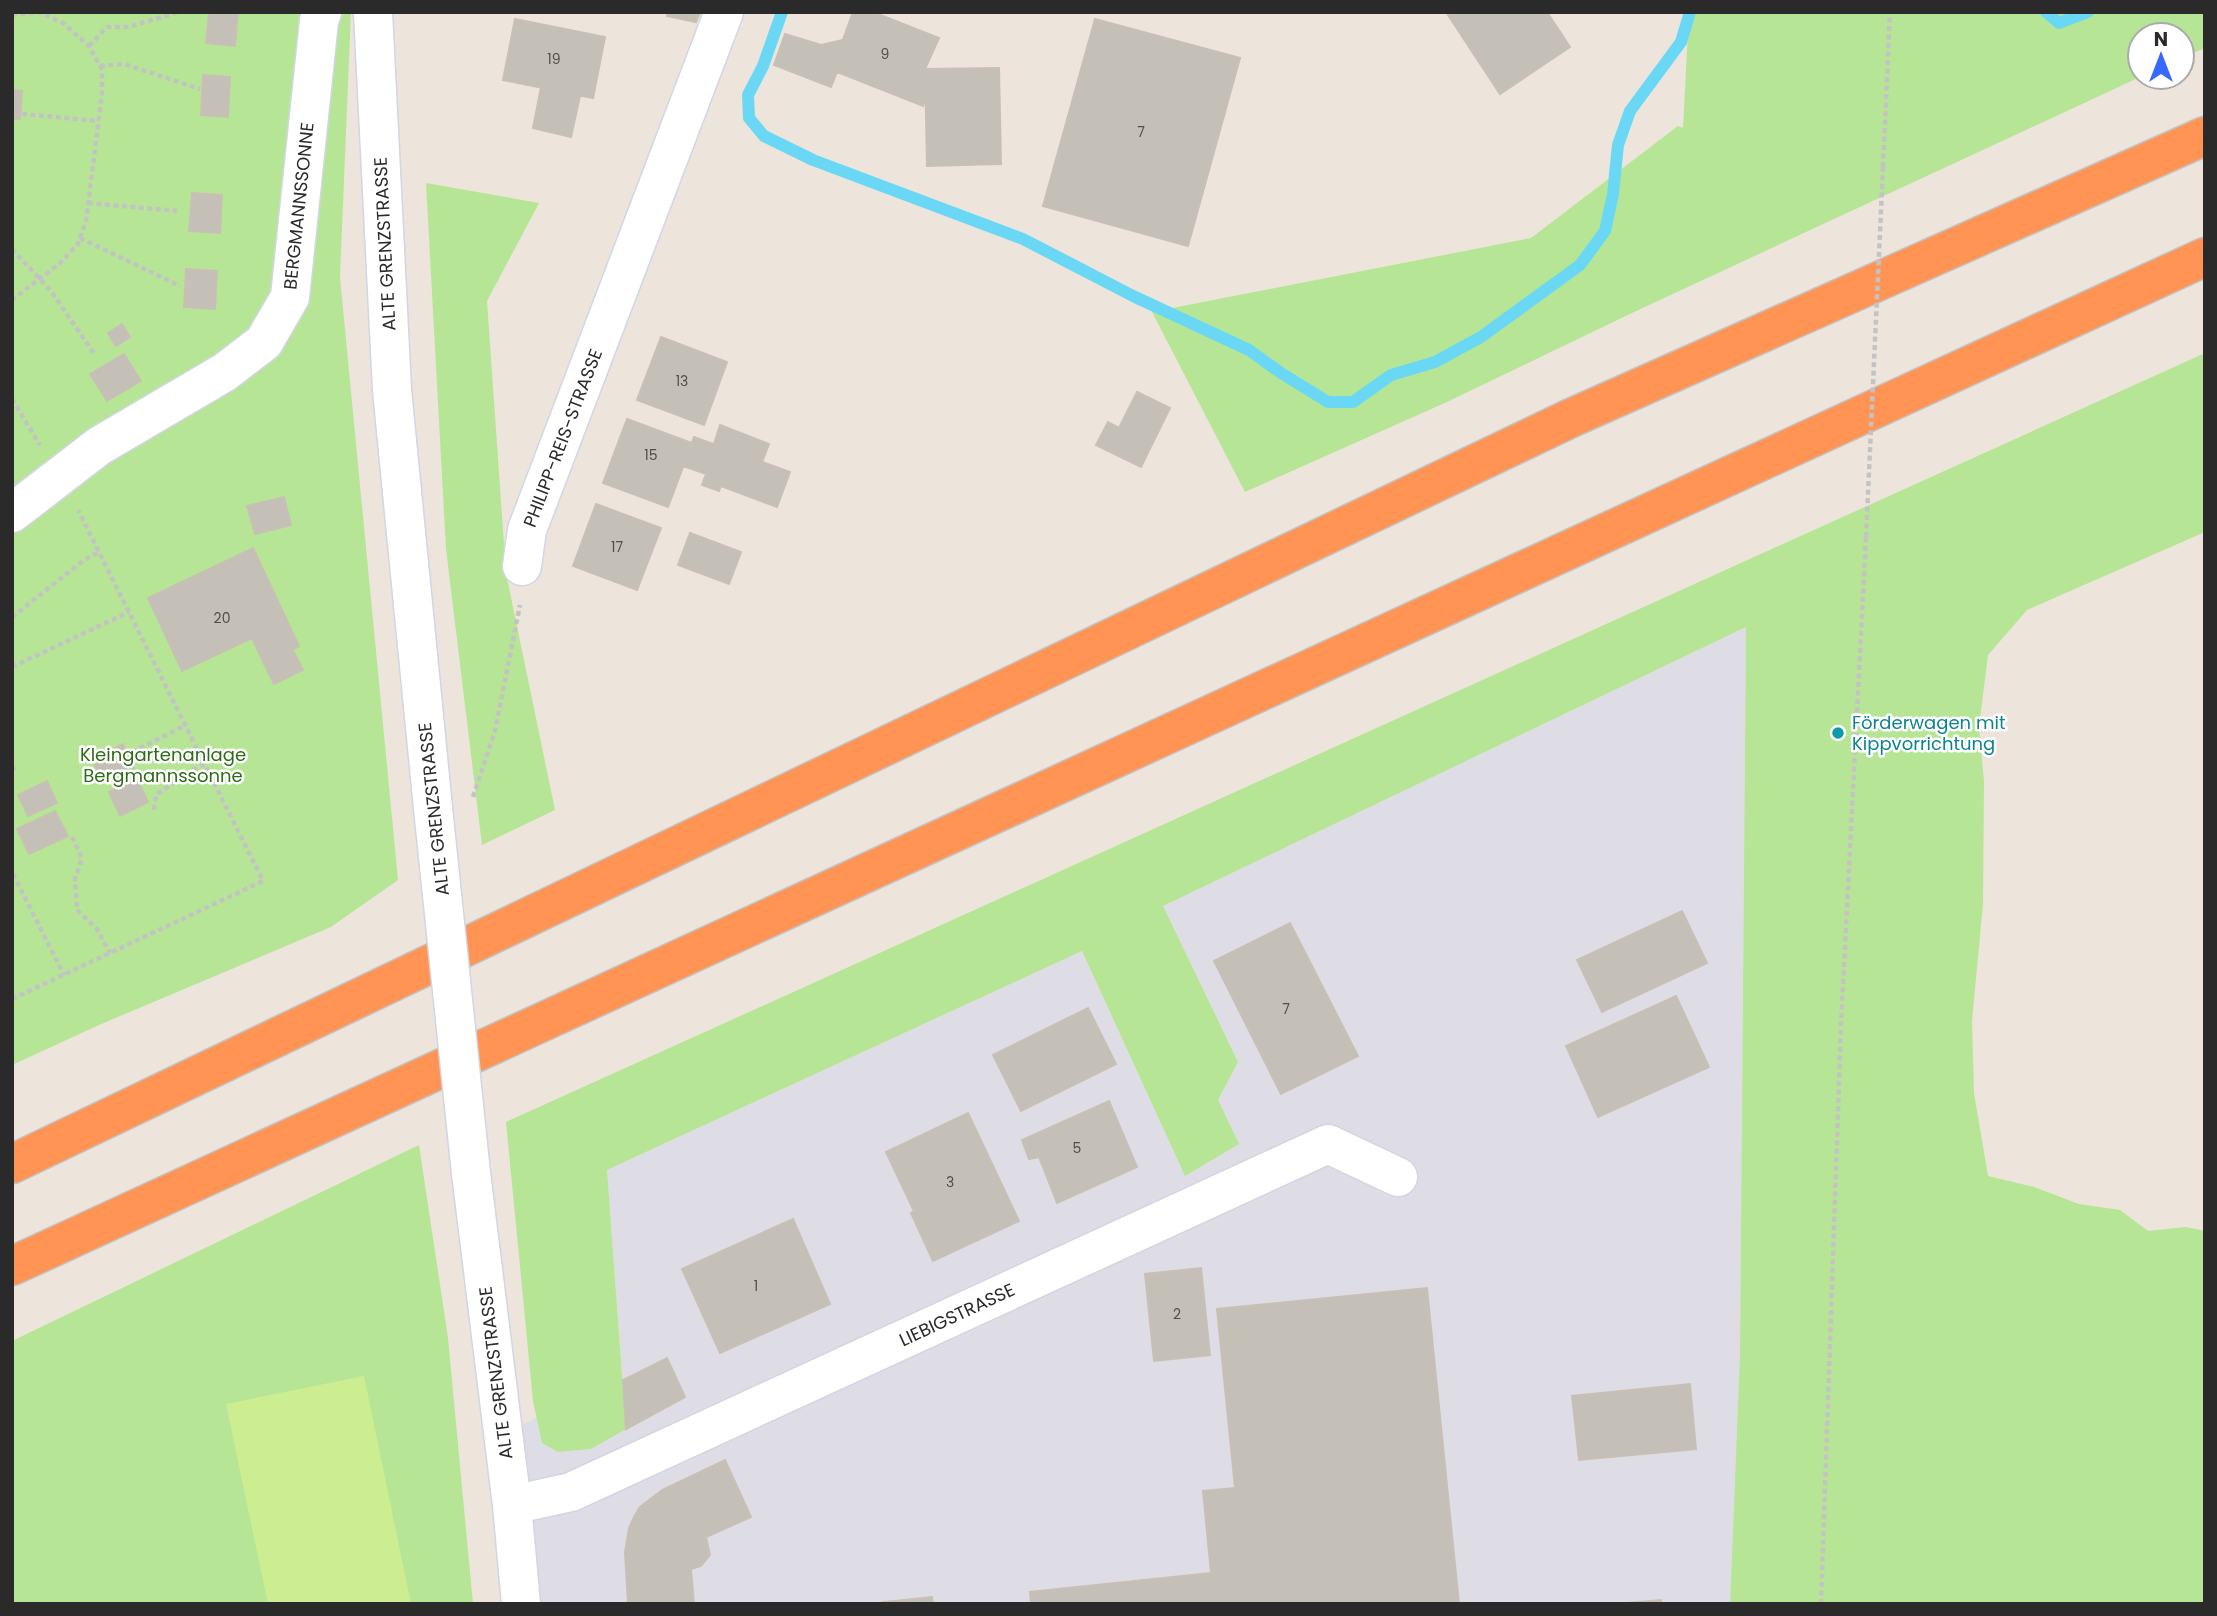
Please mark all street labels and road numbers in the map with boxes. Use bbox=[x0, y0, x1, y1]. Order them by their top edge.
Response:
street label: BERGMANNSSONNE bbox=[277, 121, 320, 291]
street label: ALTE GRENZSTRASSE bbox=[367, 156, 402, 332]
street label: PHILIPP-REIS-STRASSE bbox=[517, 345, 608, 531]
street label: ALTE GRENZSTRASSE bbox=[412, 721, 455, 897]
street label: LIEBIGSTRASSE bbox=[895, 1277, 1019, 1352]
street label: ALTE GRENZSTRASSE bbox=[472, 1285, 519, 1461]

